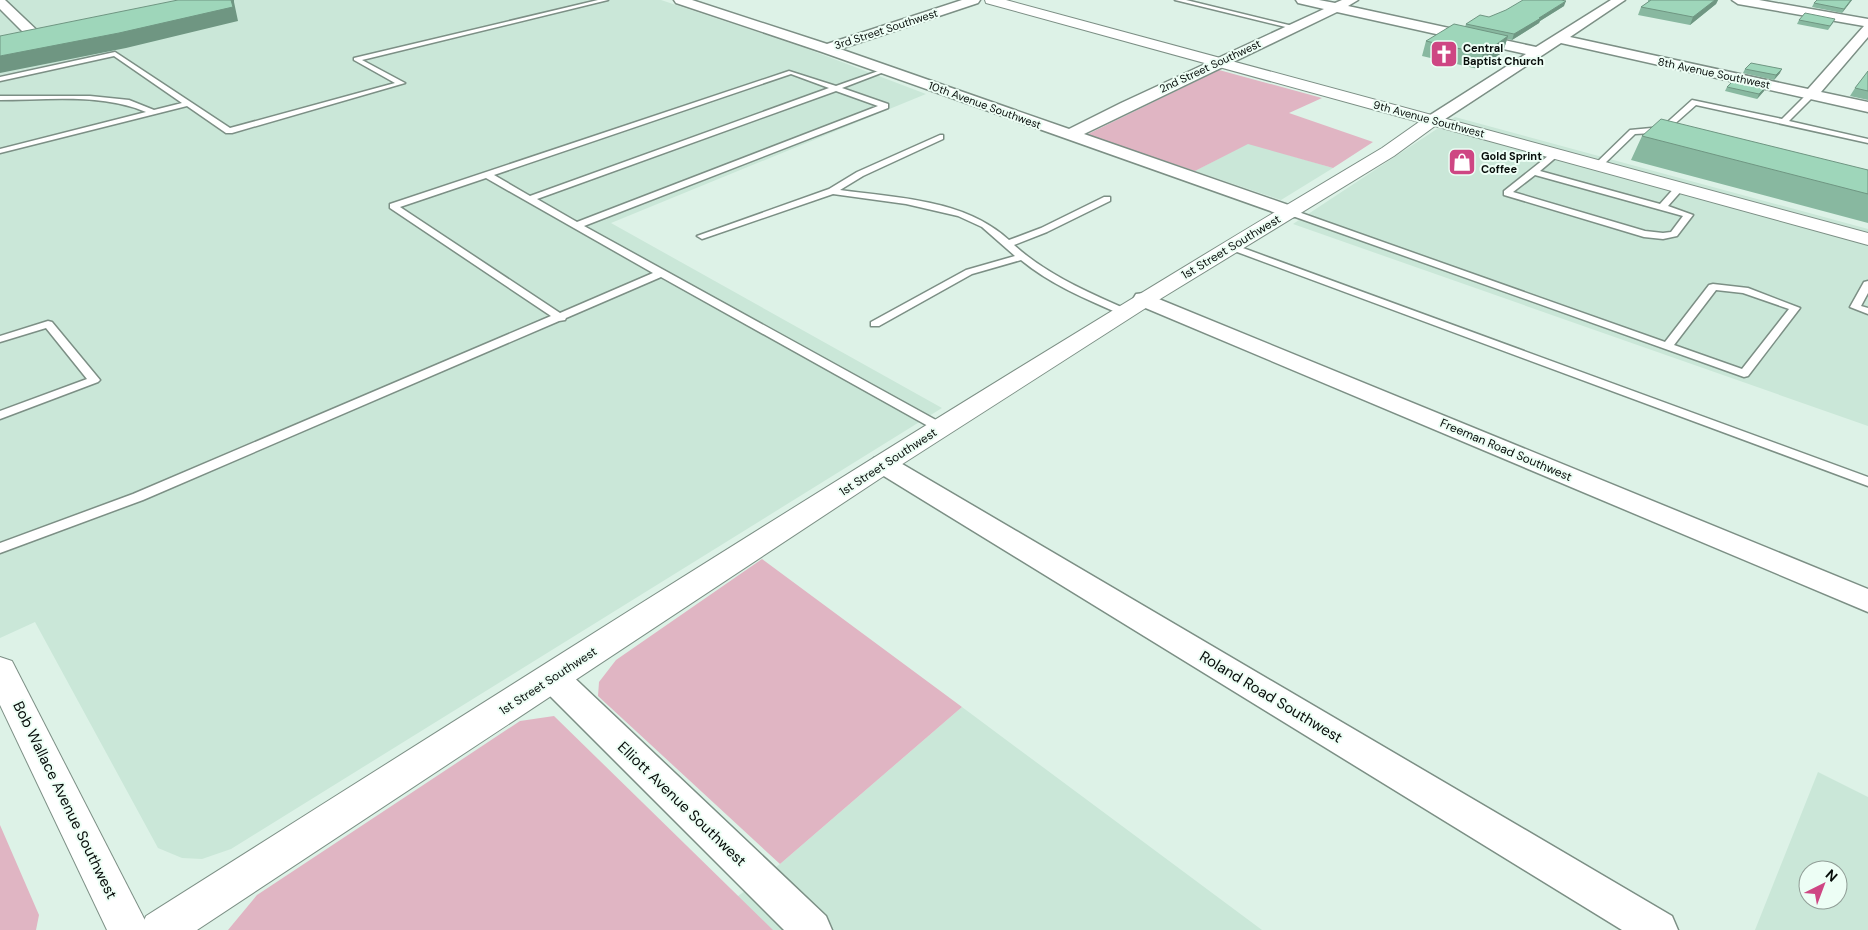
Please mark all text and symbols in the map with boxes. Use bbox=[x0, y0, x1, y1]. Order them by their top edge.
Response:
street label: 3rd Street Southwest bbox=[832, 6, 940, 52]
street label: 2nd Street Southwest bbox=[1157, 36, 1263, 96]
church icon: Central Baptist Church bbox=[1429, 39, 1459, 69]
place label: Central Baptist Church bbox=[1463, 41, 1544, 68]
street label: 8th Avenue Southwest bbox=[1657, 54, 1771, 92]
street label: 10th Avenue Southwest bbox=[927, 78, 1043, 132]
street label: 9th Avenue Southwest bbox=[1372, 97, 1486, 141]
shop icon: Gold Sprint Coffee bbox=[1447, 147, 1477, 177]
place label: Gold Sprint Coffee bbox=[1481, 149, 1542, 176]
street label: 1st Street Southwest bbox=[1178, 211, 1284, 283]
street label: Freeman Road Southwest bbox=[1438, 415, 1574, 485]
street label: 1st Street Southwest bbox=[836, 424, 940, 500]
street label: 1st Street Southwest bbox=[496, 643, 600, 719]
street label: Roland Road Southwest bbox=[1196, 646, 1346, 748]
street label: Bob Wallace Avenue Southwest bbox=[8, 698, 122, 902]
street label: Elliott Avenue Southwest bbox=[613, 737, 751, 871]
north arrow bbox=[1798, 860, 1848, 910]
text: N bbox=[1822, 865, 1842, 885]

